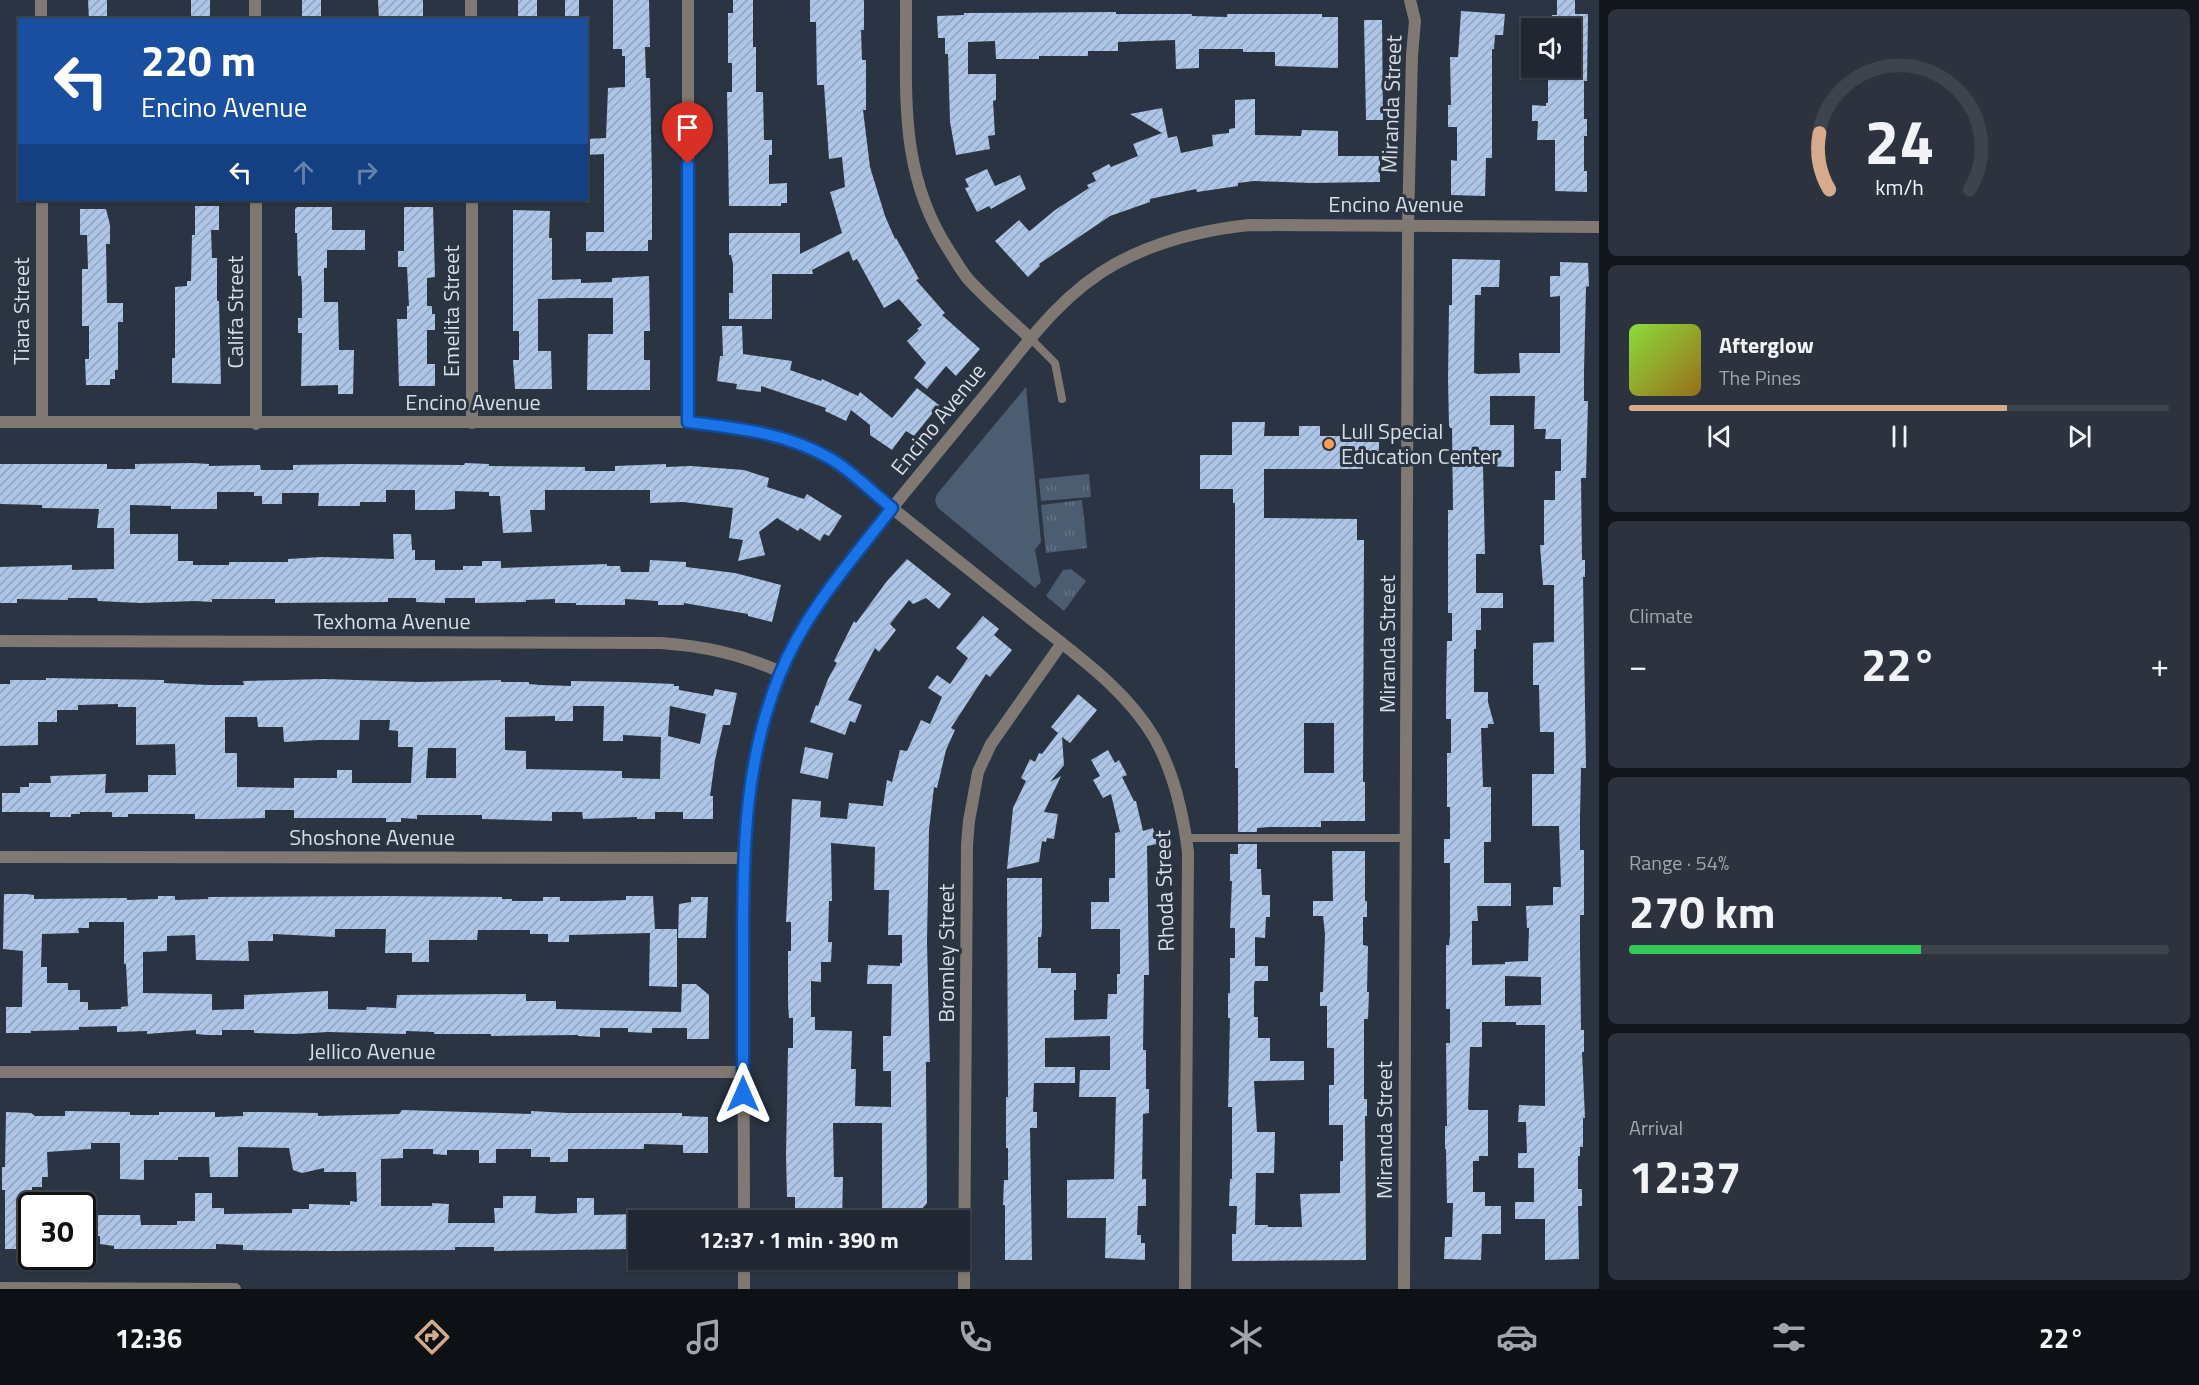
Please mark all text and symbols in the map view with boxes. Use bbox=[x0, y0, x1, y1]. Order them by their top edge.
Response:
map controls bbox=[1521, 18, 1581, 78]
button: sound bbox=[1521, 18, 1581, 78]
text: 220 m bbox=[141, 28, 256, 92]
street label: Miranda Street bbox=[1372, 34, 1410, 174]
icon: left bbox=[42, 42, 120, 120]
text: Encino Avenue bbox=[141, 86, 307, 127]
text: 24 bbox=[1864, 93, 1934, 188]
pin bbox=[662, 102, 713, 164]
icon: arrive bbox=[671, 111, 704, 144]
icon: left bbox=[224, 156, 257, 189]
icon: ahead bbox=[287, 156, 320, 189]
icon: right bbox=[350, 156, 383, 189]
text: km/h bbox=[1875, 171, 1923, 203]
street label: Encino Avenue bbox=[1328, 187, 1464, 221]
street label: Emelita Street bbox=[434, 245, 468, 377]
street label: Califa Street bbox=[218, 255, 252, 368]
street label: Tiara Street bbox=[4, 257, 38, 365]
text: Afterglow bbox=[1719, 328, 1814, 362]
street label: Encino Avenue bbox=[882, 356, 994, 482]
text: The Pines bbox=[1719, 362, 1801, 393]
street label: Encino Avenue bbox=[405, 385, 541, 419]
place label: Lull Special Education Center bbox=[1341, 414, 1499, 473]
icon: previous bbox=[1703, 420, 1736, 453]
icon: pause bbox=[1883, 420, 1916, 453]
icon: next bbox=[2063, 420, 2096, 453]
marker: Lull Special Education Center bbox=[1322, 437, 1336, 451]
street label: Miranda Street bbox=[1370, 575, 1404, 713]
text: Climate bbox=[1629, 600, 1693, 631]
street label: Texhoma Avenue bbox=[313, 604, 471, 638]
text: 22° bbox=[1861, 630, 1937, 698]
text: − bbox=[1629, 640, 1647, 690]
text: + bbox=[2151, 640, 2169, 690]
street label: Shoshone Avenue bbox=[289, 820, 455, 854]
street label: Rhoda Street bbox=[1145, 830, 1183, 952]
text: Range · 54% bbox=[1629, 847, 1729, 878]
text: 270 km bbox=[1629, 877, 1775, 945]
street label: Bromley Street bbox=[929, 883, 963, 1023]
street label: Jellico Avenue bbox=[308, 1034, 436, 1068]
street label: Miranda Street bbox=[1367, 1061, 1401, 1199]
position arrow bbox=[711, 1062, 775, 1126]
text: Arrival bbox=[1629, 1112, 1683, 1143]
text: 12:37 bbox=[1629, 1142, 1741, 1210]
speed limit sign: 30 bbox=[18, 1192, 96, 1270]
text: 12:37 · 1 min · 390 m bbox=[699, 1223, 899, 1257]
icon: directions bbox=[411, 1316, 453, 1358]
icon: music bbox=[683, 1316, 725, 1358]
icon: phone bbox=[954, 1316, 996, 1358]
icon: climate bbox=[1225, 1316, 1267, 1358]
icon: car bbox=[1496, 1316, 1538, 1358]
icon: filters bbox=[1768, 1316, 1810, 1358]
text: 12:36 bbox=[115, 1317, 182, 1358]
text: 22° bbox=[2039, 1317, 2084, 1358]

